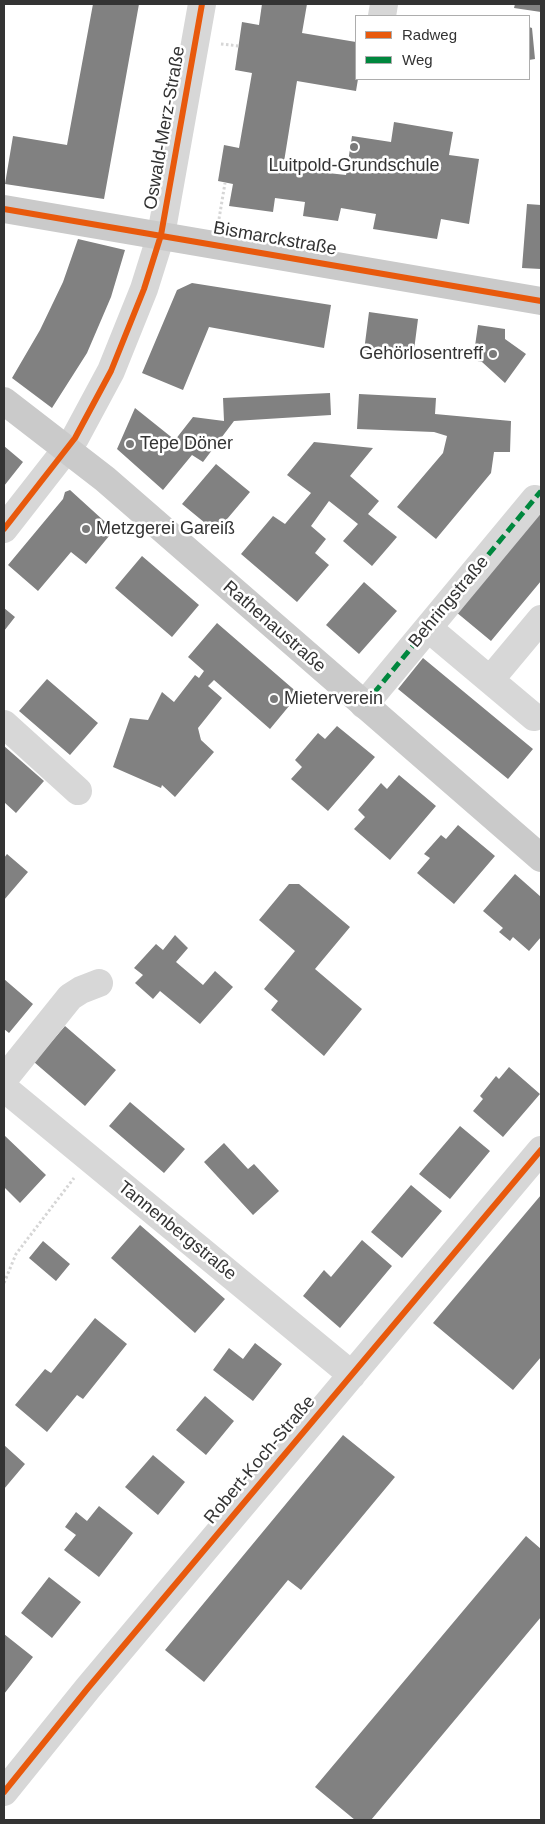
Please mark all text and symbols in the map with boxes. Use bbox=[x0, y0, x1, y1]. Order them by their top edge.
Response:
legend bbox=[355, 15, 530, 80]
text: Radweg bbox=[402, 26, 457, 43]
street label: Oswald-Merz-Straße bbox=[140, 44, 190, 212]
text: Weg bbox=[402, 51, 433, 68]
marker: Luitpold-Grundschule bbox=[348, 141, 360, 153]
place label: Luitpold-Grundschule bbox=[268, 155, 440, 177]
street label: Bismarckstraße bbox=[212, 218, 338, 260]
place label: Gehörlosentreff bbox=[359, 343, 483, 365]
marker: Gehörlosentreff bbox=[487, 348, 499, 360]
place label: Tepe Döner bbox=[140, 433, 233, 455]
marker: Tepe Döner bbox=[124, 438, 136, 450]
place label: Metzgerei Gareiß bbox=[96, 518, 235, 540]
marker: Metzgerei Gareiß bbox=[80, 523, 92, 535]
street label: Behringstraße bbox=[404, 552, 494, 652]
street label: Rathenaustraße bbox=[218, 577, 330, 677]
place label: Mieterverein bbox=[284, 688, 383, 710]
marker: Mieterverein bbox=[268, 693, 280, 705]
street label: Tannenbergstraße bbox=[113, 1177, 241, 1285]
street label: Robert-Koch-Straße bbox=[200, 1391, 320, 1529]

